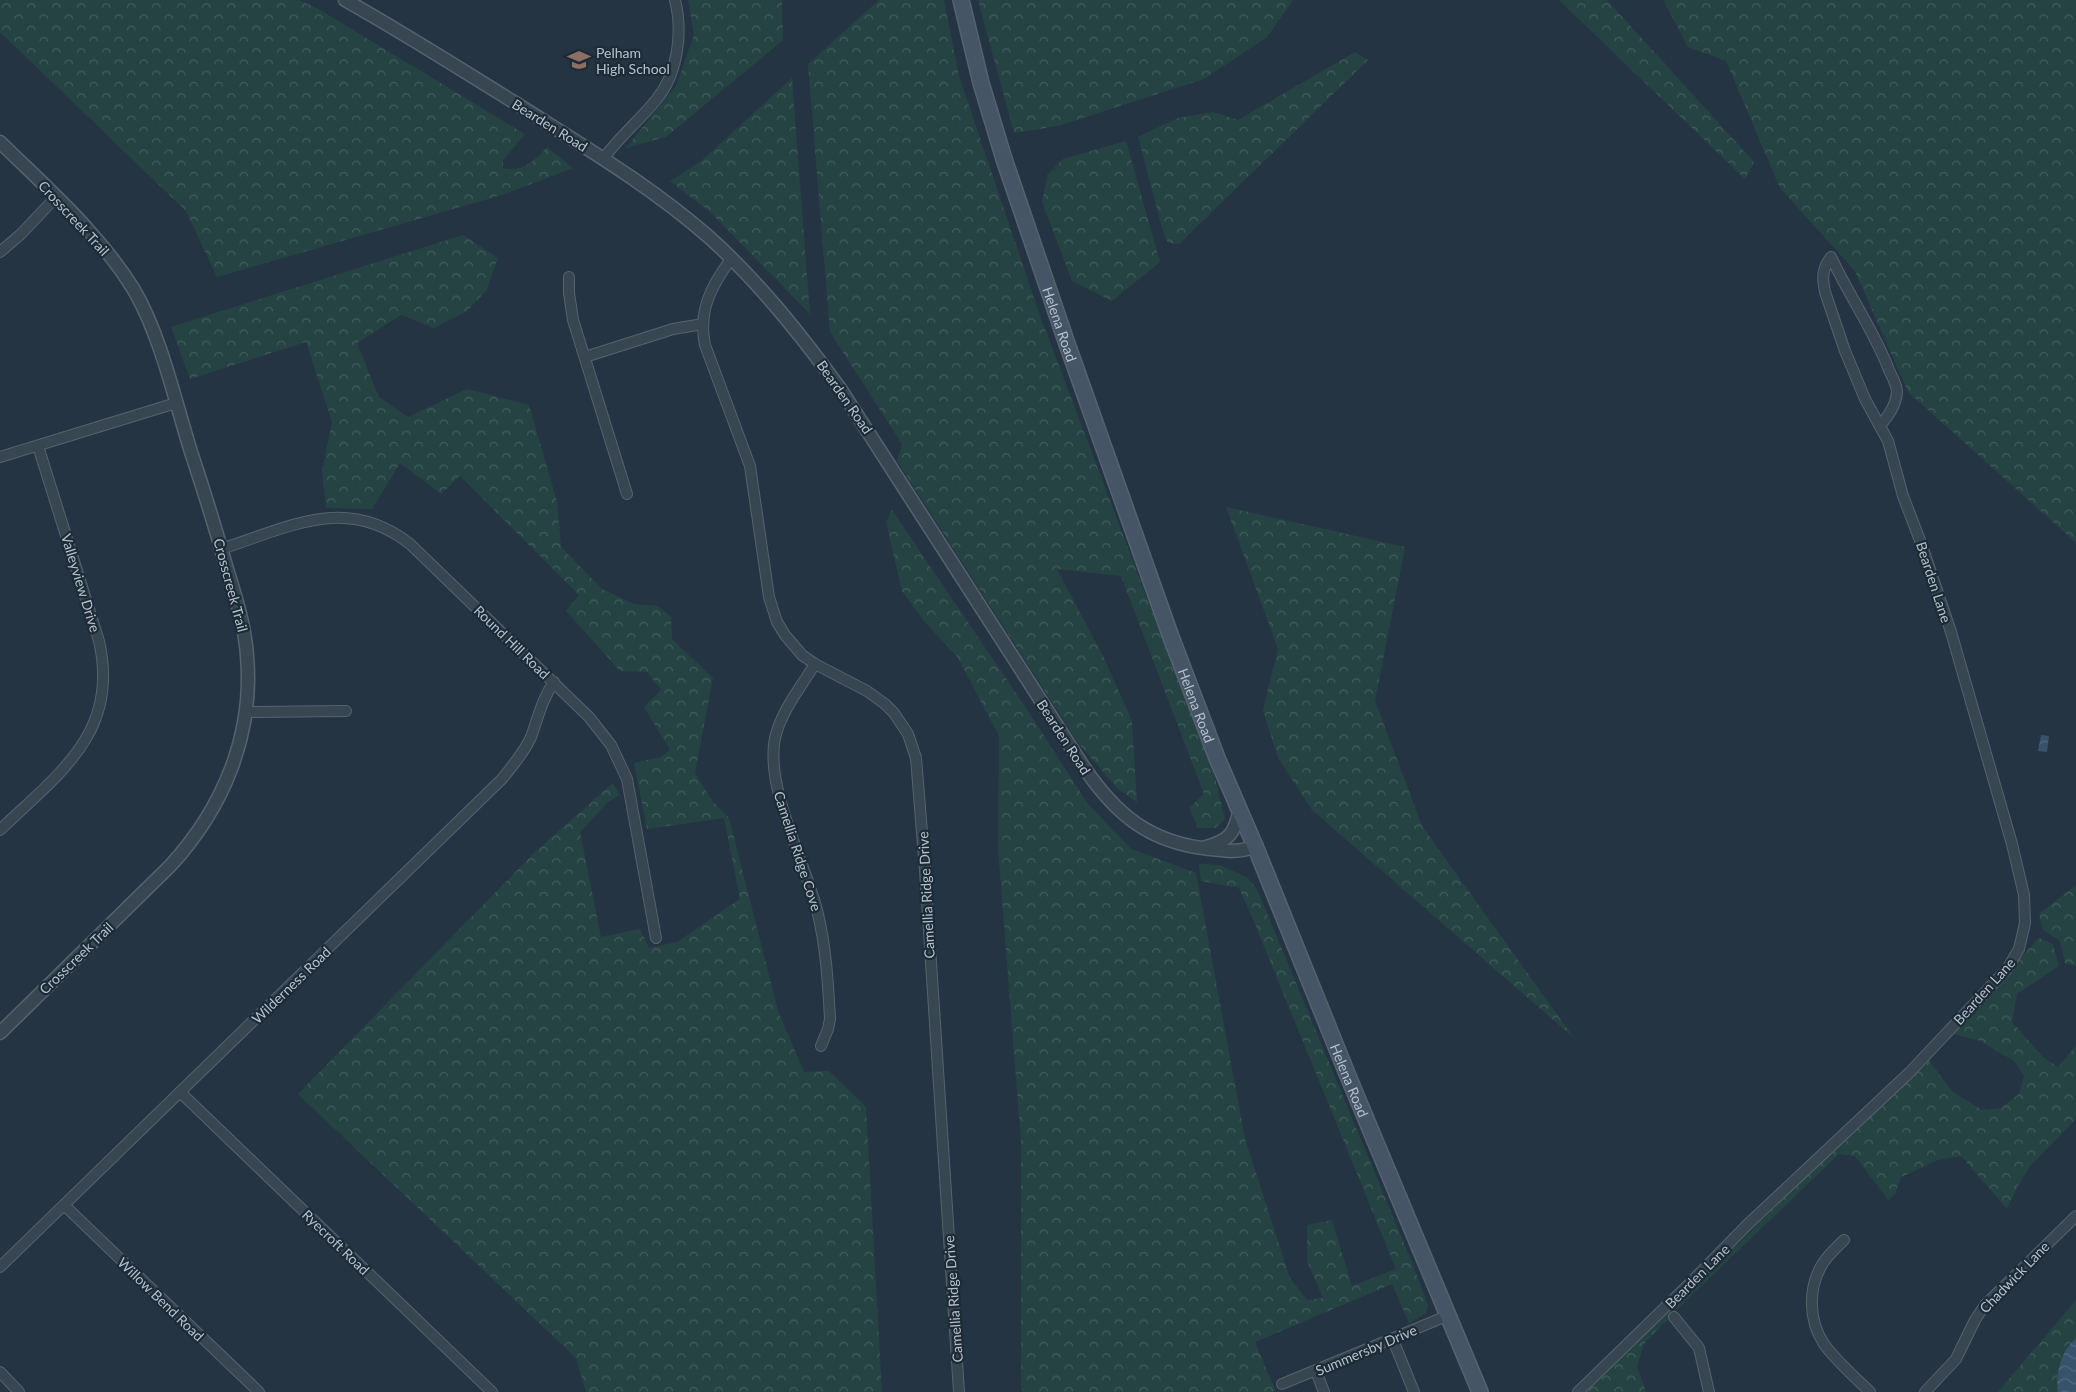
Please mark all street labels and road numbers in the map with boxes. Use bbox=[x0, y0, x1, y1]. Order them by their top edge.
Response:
street label: Bearden Road bbox=[509, 95, 591, 155]
street label: Crosscreek Trail bbox=[35, 177, 113, 259]
street label: Helena Road bbox=[1040, 284, 1081, 364]
street label: Bearden Road bbox=[813, 357, 877, 437]
street label: Valleyview Drive bbox=[58, 532, 104, 634]
street label: Crosscreek Trail bbox=[210, 536, 252, 634]
street label: Bearden Lane bbox=[1913, 539, 1955, 625]
street label: Round Hill Road bbox=[471, 602, 553, 682]
street label: Helena Road bbox=[1175, 666, 1219, 745]
street label: Bearden Road bbox=[1034, 696, 1094, 778]
street label: Camellia Ridge Cove bbox=[771, 789, 825, 913]
street label: Camellia Ridge Drive bbox=[914, 831, 938, 959]
street label: Crosscreek Trail bbox=[36, 919, 116, 997]
street label: Wilderness Road bbox=[248, 943, 334, 1027]
street label: Bearden Lane bbox=[1950, 954, 2018, 1028]
street label: Helena Road bbox=[1327, 1041, 1373, 1119]
street label: Ryecroft Road bbox=[299, 1206, 373, 1278]
street label: Camellia Ridge Drive bbox=[940, 1235, 966, 1363]
street label: Chadwick Lane bbox=[1976, 1238, 2052, 1316]
street label: Bearden Lane bbox=[1661, 1240, 1733, 1312]
street label: Willow Bend Road bbox=[114, 1254, 208, 1344]
street label: Summersby Drive bbox=[1313, 1321, 1419, 1379]

